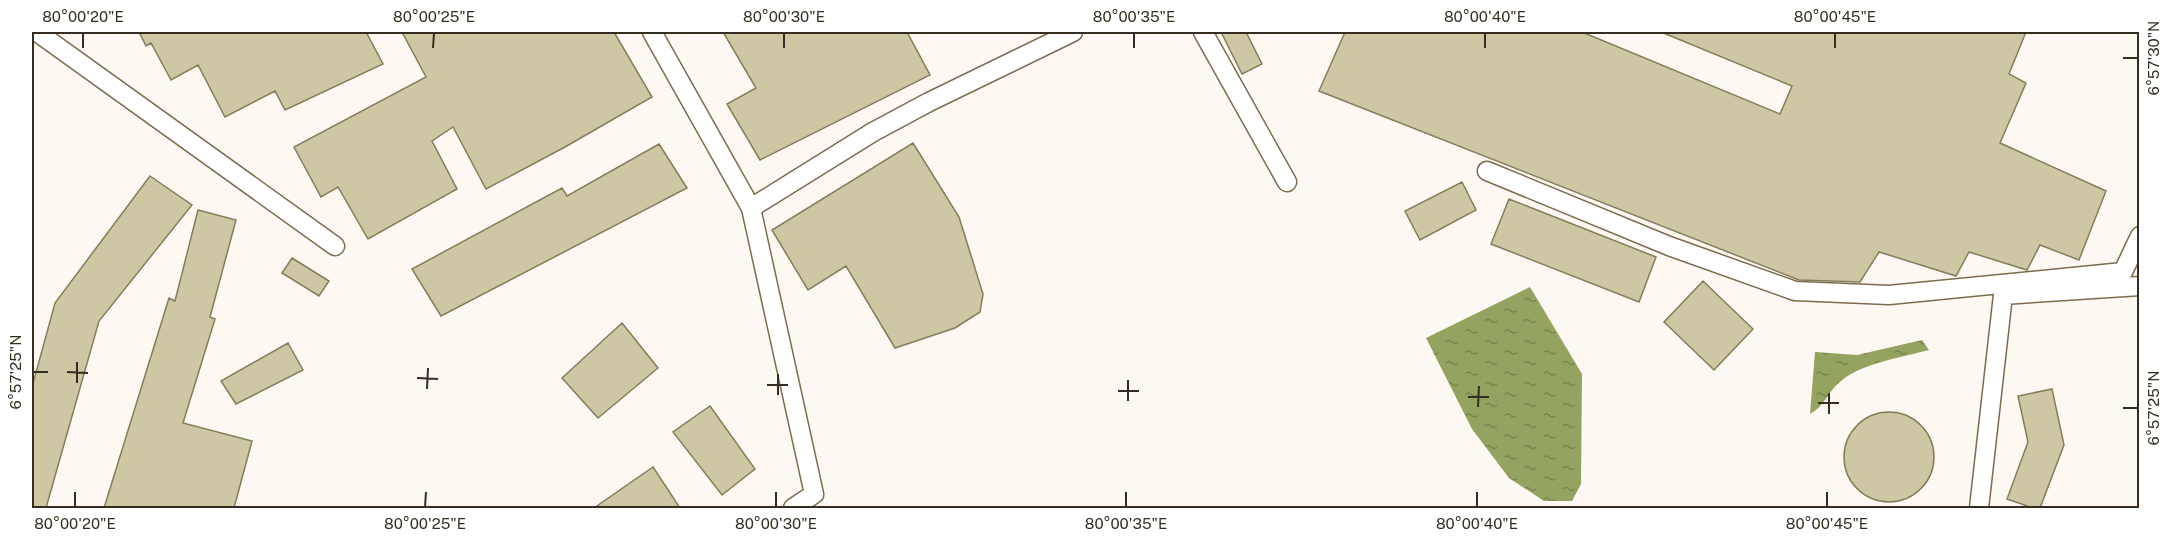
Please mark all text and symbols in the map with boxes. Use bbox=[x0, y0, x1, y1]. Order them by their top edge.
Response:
text: 80°00'20"E bbox=[42, 8, 124, 25]
text: 80°00'25"E bbox=[393, 8, 475, 25]
text: 80°00'30"E bbox=[743, 8, 825, 25]
text: 80°00'35"E bbox=[1093, 8, 1175, 25]
text: 80°00'40"E bbox=[1444, 8, 1526, 25]
text: 80°00'45"E bbox=[1794, 8, 1876, 25]
text: 6°57'30"N bbox=[2145, 21, 2162, 95]
text: 6°57'25"N bbox=[7, 335, 24, 409]
text: 6°57'25"N bbox=[2145, 371, 2162, 445]
text: 80°00'20"E bbox=[34, 515, 116, 532]
text: 80°00'25"E bbox=[384, 515, 466, 532]
text: 80°00'30"E bbox=[735, 515, 817, 532]
text: 80°00'35"E bbox=[1085, 515, 1167, 532]
text: 80°00'40"E bbox=[1436, 515, 1518, 532]
text: 80°00'45"E bbox=[1786, 515, 1868, 532]

